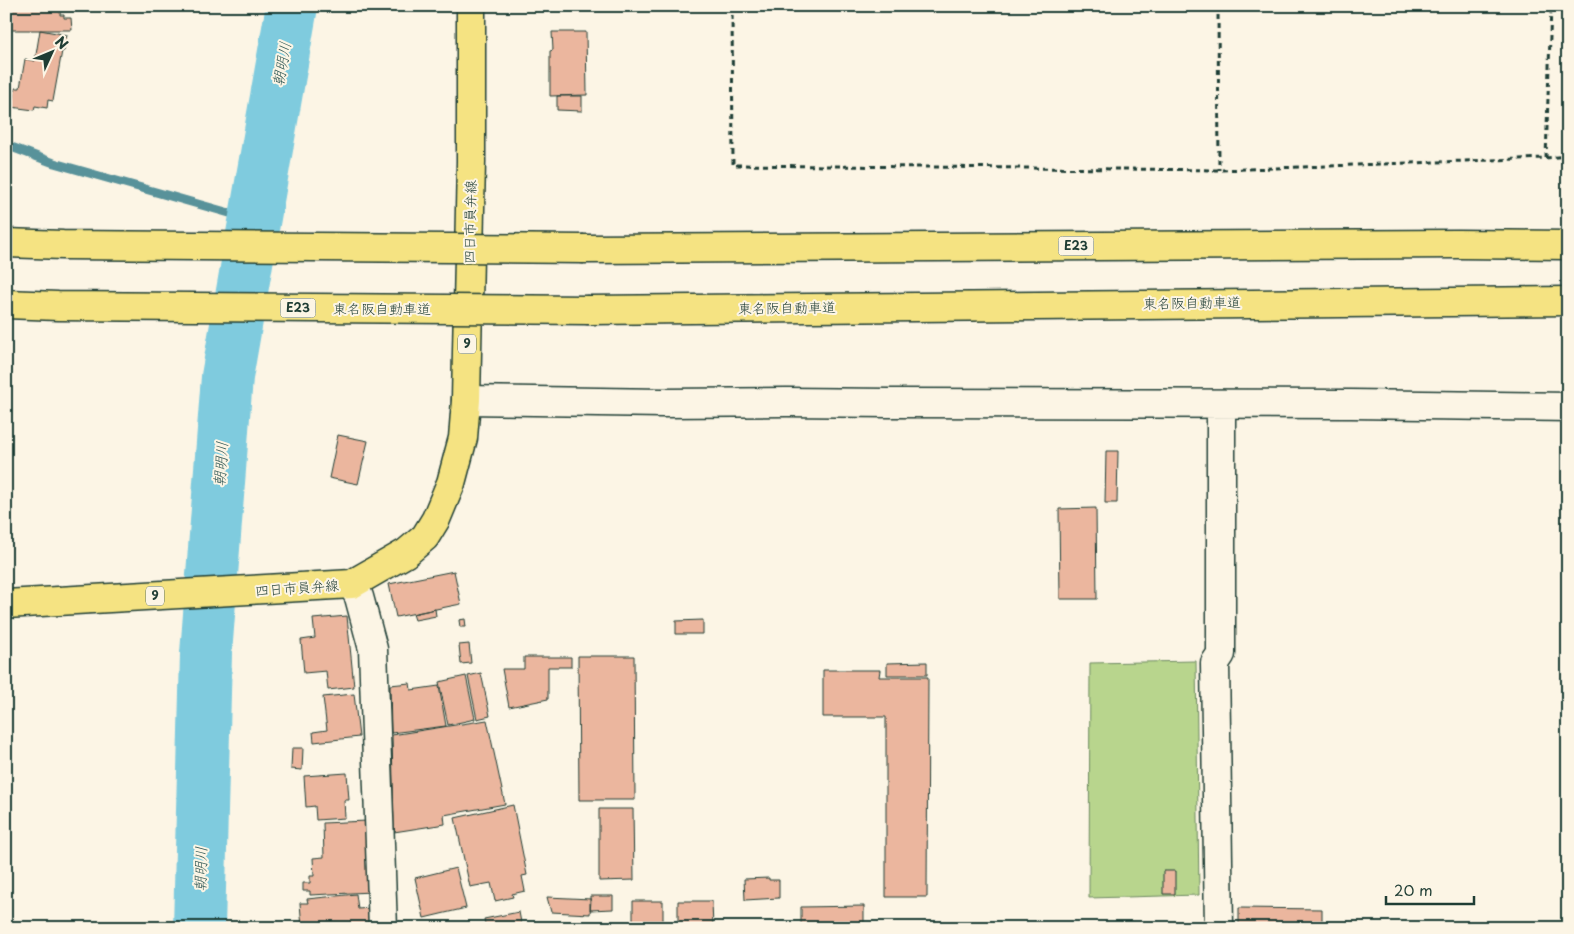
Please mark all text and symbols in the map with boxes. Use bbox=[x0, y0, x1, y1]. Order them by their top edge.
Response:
north arrow bbox=[28, 28, 78, 78]
text: N bbox=[50, 31, 73, 54]
water label: 朝明川 bbox=[265, 40, 296, 88]
street label: 四日市員弁線 bbox=[458, 180, 481, 264]
road number: E23 bbox=[1058, 237, 1094, 256]
street label: 東名阪自動車道 bbox=[1143, 291, 1241, 314]
street label: 東名阪自動車道 bbox=[738, 296, 836, 319]
road number: E23 bbox=[280, 298, 316, 318]
street label: 東名阪自動車道 bbox=[333, 298, 431, 319]
road number: 9 bbox=[458, 334, 476, 354]
water label: 朝明川 bbox=[206, 441, 233, 487]
street label: 四日市員弁線 bbox=[254, 574, 340, 601]
road number: 9 bbox=[146, 586, 164, 606]
water label: 朝明川 bbox=[188, 846, 211, 892]
scale bar bbox=[1386, 874, 1474, 906]
text: 20 m bbox=[1394, 878, 1433, 901]

